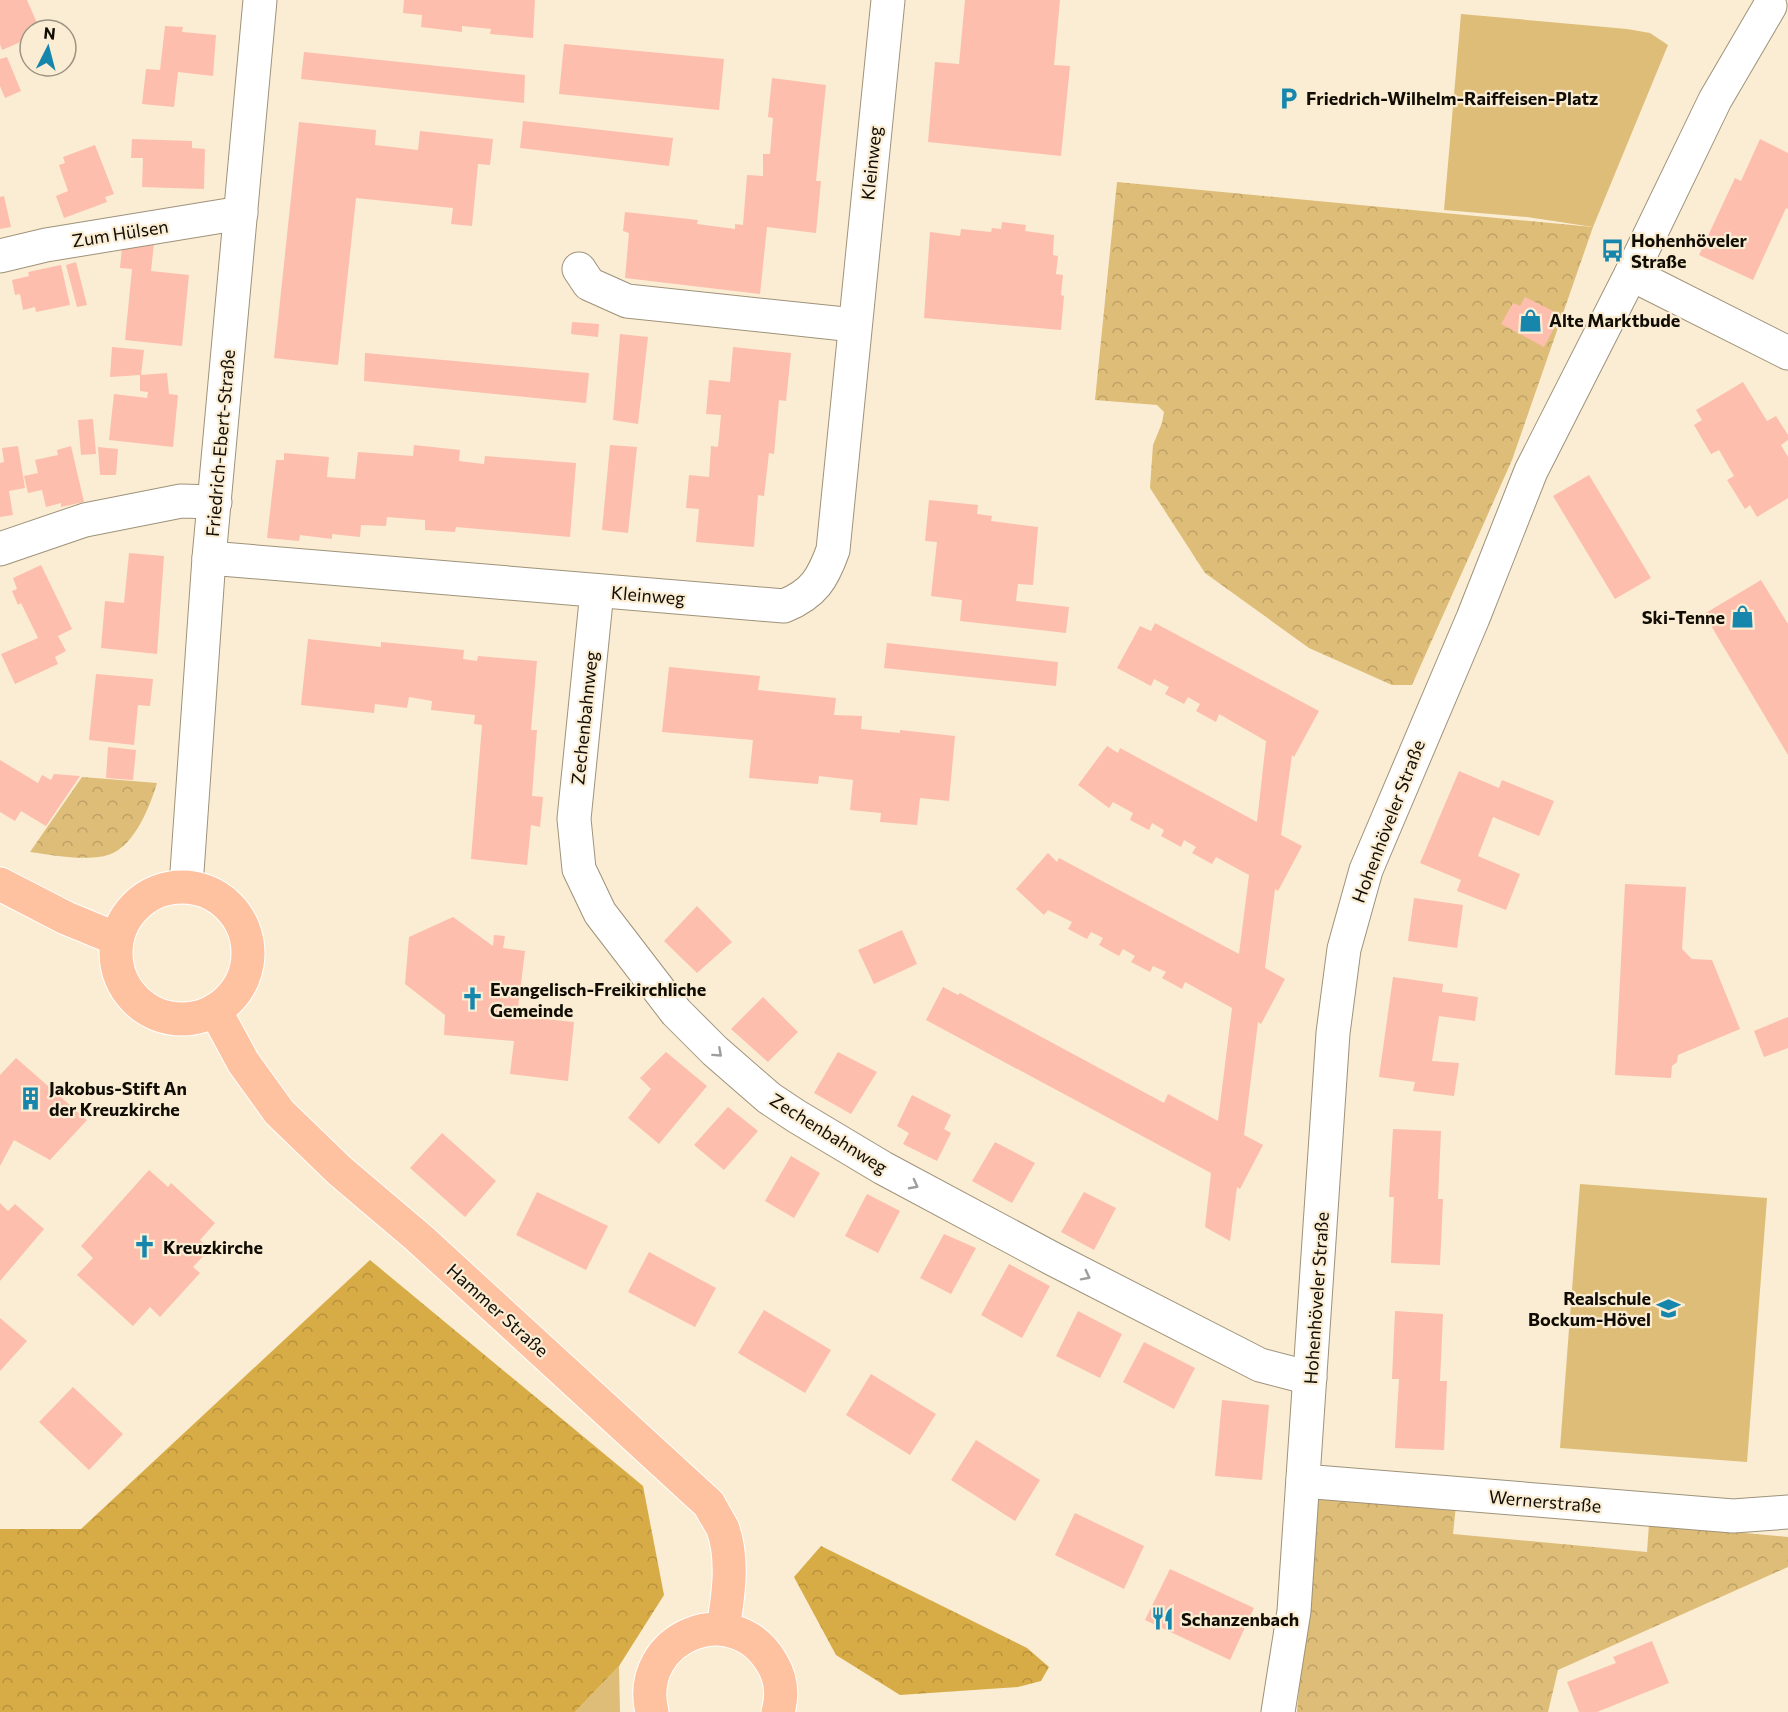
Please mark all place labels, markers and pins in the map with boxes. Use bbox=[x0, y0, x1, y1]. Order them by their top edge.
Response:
parking icon: Friedrich-Wilhelm-Raiffeisen-Platz bbox=[1275, 85, 1301, 111]
place label: Friedrich-Wilhelm-Raiffeisen-Platz bbox=[1306, 87, 1598, 109]
place label: Hohenhöveler Straße bbox=[1631, 229, 1748, 272]
bus stop icon: Hohenhöveler Straße bbox=[1600, 237, 1626, 263]
shop icon: Alte Marktbude bbox=[1518, 307, 1544, 333]
place label: Alte Marktbude bbox=[1549, 309, 1680, 331]
shop icon: Ski-Tenne bbox=[1730, 604, 1756, 630]
place label: Ski-Tenne bbox=[1642, 606, 1725, 628]
place label: Evangelisch-Freikirchliche Gemeinde bbox=[490, 978, 706, 1021]
church icon: Evangelisch-Freikirchliche Gemeinde bbox=[459, 986, 485, 1012]
place label: Jakobus-Stift An der Kreuzkirche bbox=[49, 1077, 187, 1120]
building icon: Jakobus-Stift An der Kreuzkirche bbox=[18, 1085, 44, 1111]
church icon: Kreuzkirche bbox=[132, 1234, 158, 1260]
place label: Kreuzkirche bbox=[163, 1236, 263, 1258]
place label: Realschule Bockum-Hövel bbox=[1528, 1287, 1651, 1330]
school or university icon: Realschule Bockum-Hövel bbox=[1656, 1295, 1682, 1321]
restaurant icon: Schanzenbach bbox=[1150, 1606, 1176, 1632]
place label: Schanzenbach bbox=[1181, 1608, 1299, 1630]

